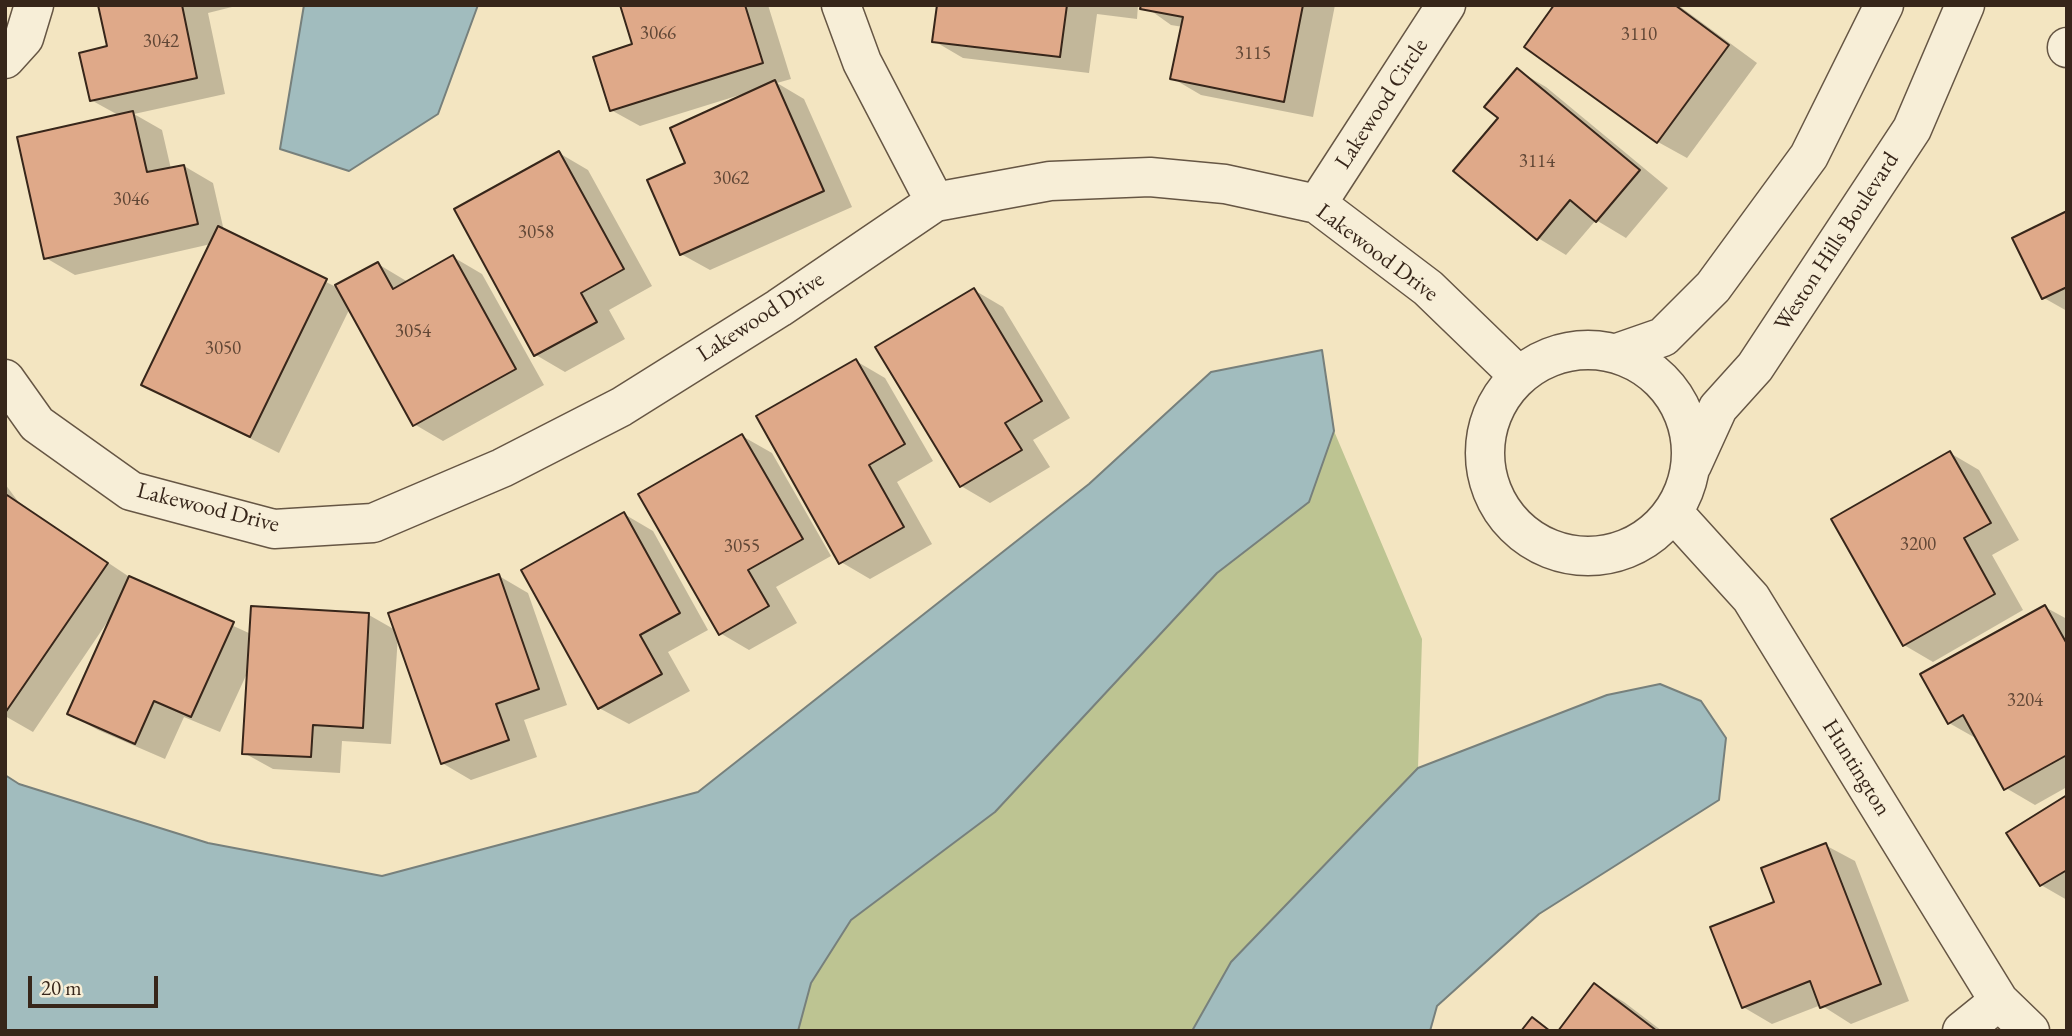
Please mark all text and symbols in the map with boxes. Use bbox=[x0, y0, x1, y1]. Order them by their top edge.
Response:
house number: 3066 bbox=[640, 23, 676, 45]
house number: 3110 bbox=[1621, 24, 1657, 46]
house number: 3042 bbox=[143, 31, 179, 53]
street label: Lakewood Circle bbox=[1330, 34, 1434, 174]
house number: 3115 bbox=[1235, 43, 1271, 65]
street label: Weston Hills Boulevard bbox=[1769, 147, 1905, 337]
house number: 3114 bbox=[1519, 151, 1555, 173]
house number: 3062 bbox=[713, 168, 749, 190]
house number: 3046 bbox=[113, 189, 149, 211]
street label: Lakewood Drive bbox=[1311, 198, 1443, 308]
house number: 3058 bbox=[518, 222, 554, 244]
street label: Lakewood Drive bbox=[692, 266, 830, 368]
house number: 3054 bbox=[395, 321, 431, 343]
house number: 3050 bbox=[205, 338, 241, 360]
street label: Lakewood Drive bbox=[134, 477, 282, 539]
house number: 3200 bbox=[1900, 534, 1936, 556]
house number: 3055 bbox=[724, 536, 760, 558]
house number: 3204 bbox=[2007, 690, 2043, 712]
street label: Huntington bbox=[1816, 715, 1896, 821]
scale bar bbox=[32, 962, 161, 1006]
text: 20 m bbox=[41, 974, 82, 1001]

